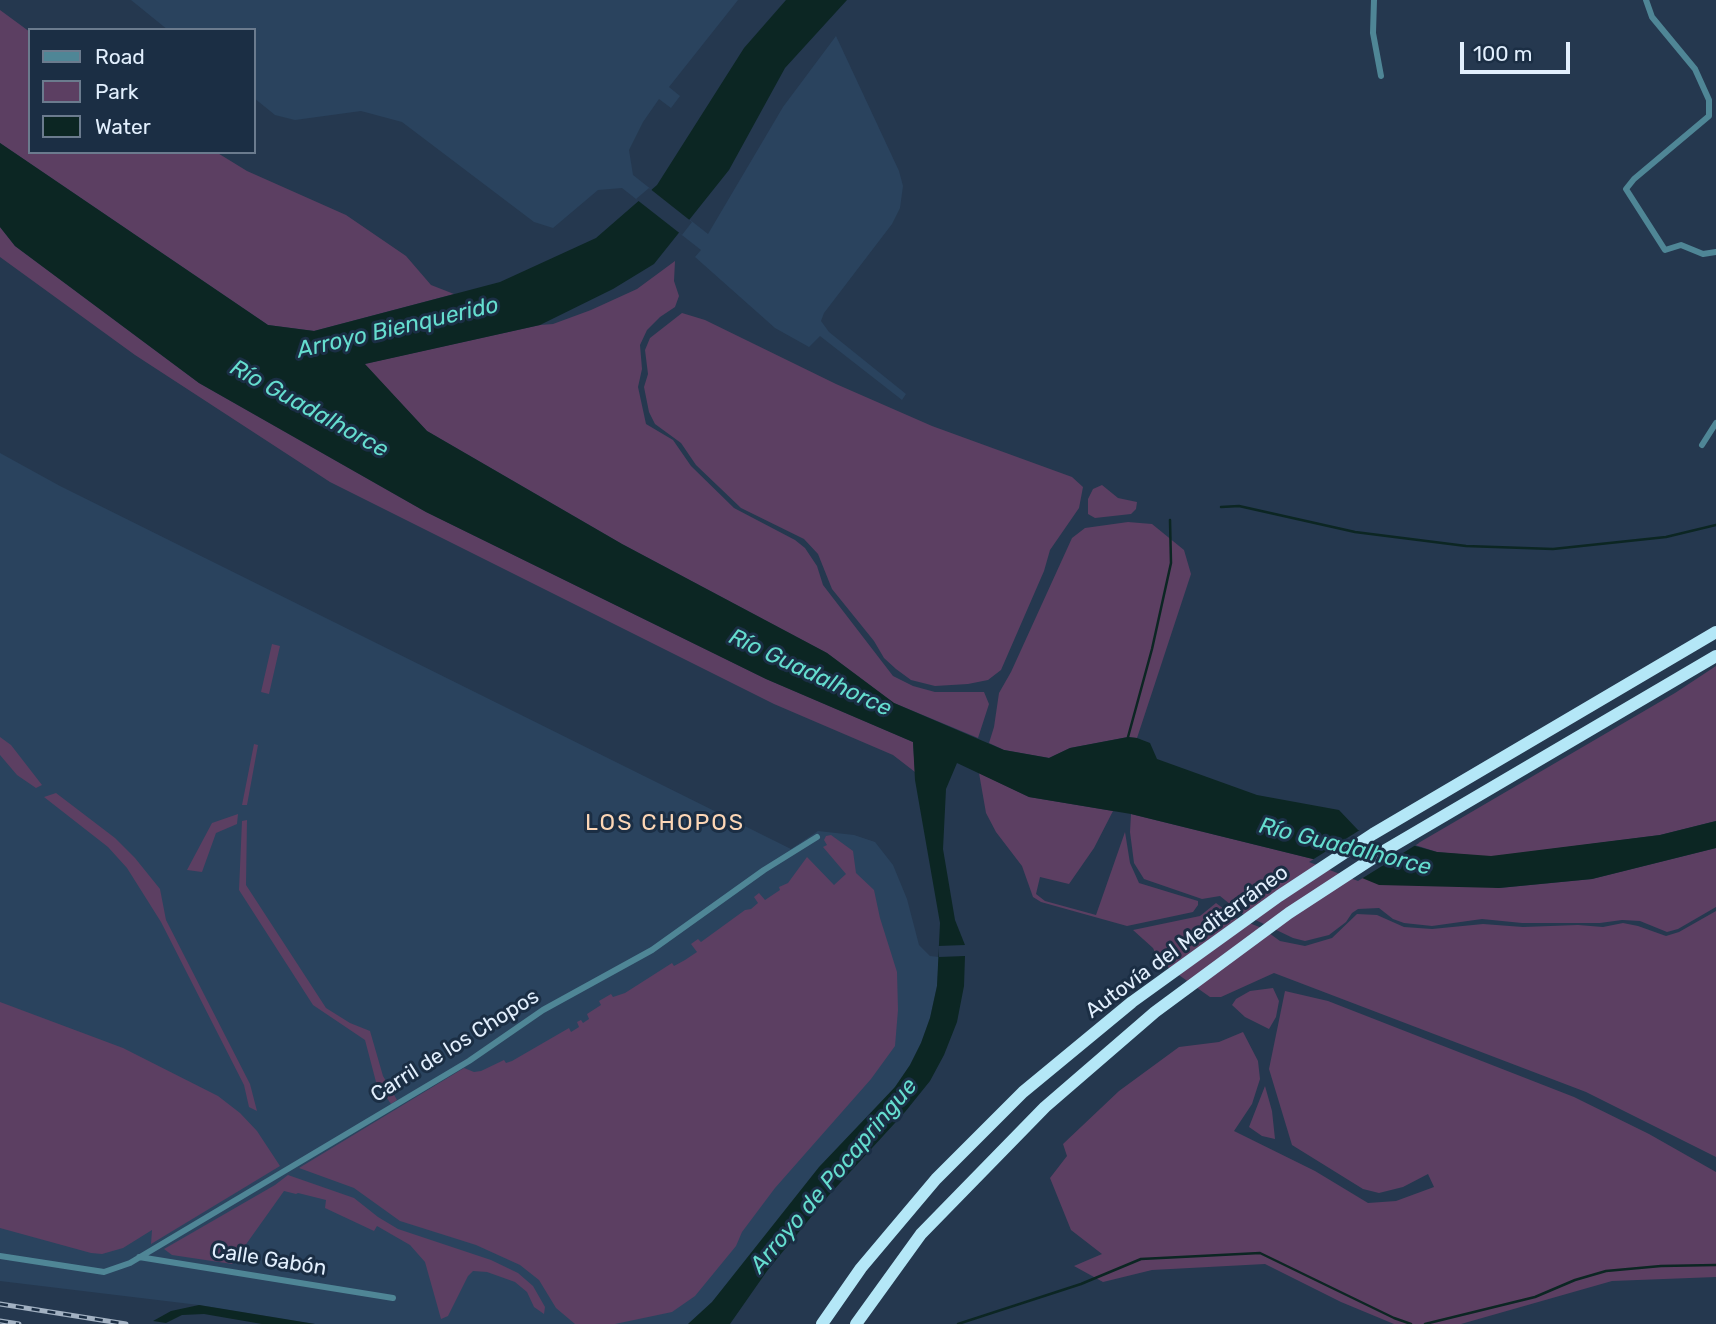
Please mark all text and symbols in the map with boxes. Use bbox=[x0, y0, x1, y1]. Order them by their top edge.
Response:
legend bbox=[28, 28, 256, 154]
scale bar bbox=[1464, 28, 1574, 72]
text: 100 m bbox=[1473, 41, 1532, 66]
text: Road bbox=[95, 44, 145, 69]
text: Park bbox=[95, 79, 139, 104]
text: Water bbox=[95, 114, 151, 139]
water label: Arroyo Bienquerido bbox=[294, 291, 502, 365]
water label: Río Guadalhorce bbox=[225, 354, 393, 464]
water label: Río Guadalhorce bbox=[724, 623, 896, 723]
district label: LOS CHOPOS bbox=[586, 809, 744, 837]
water label: Río Guadalhorce bbox=[1256, 812, 1434, 882]
street label: Autovía del Mediterráneo bbox=[1081, 860, 1293, 1024]
street label: Carril de los Chopos bbox=[366, 984, 544, 1108]
water label: Arroyo de Pocapringue bbox=[745, 1073, 923, 1279]
street label: Calle Gabón bbox=[210, 1238, 328, 1282]

